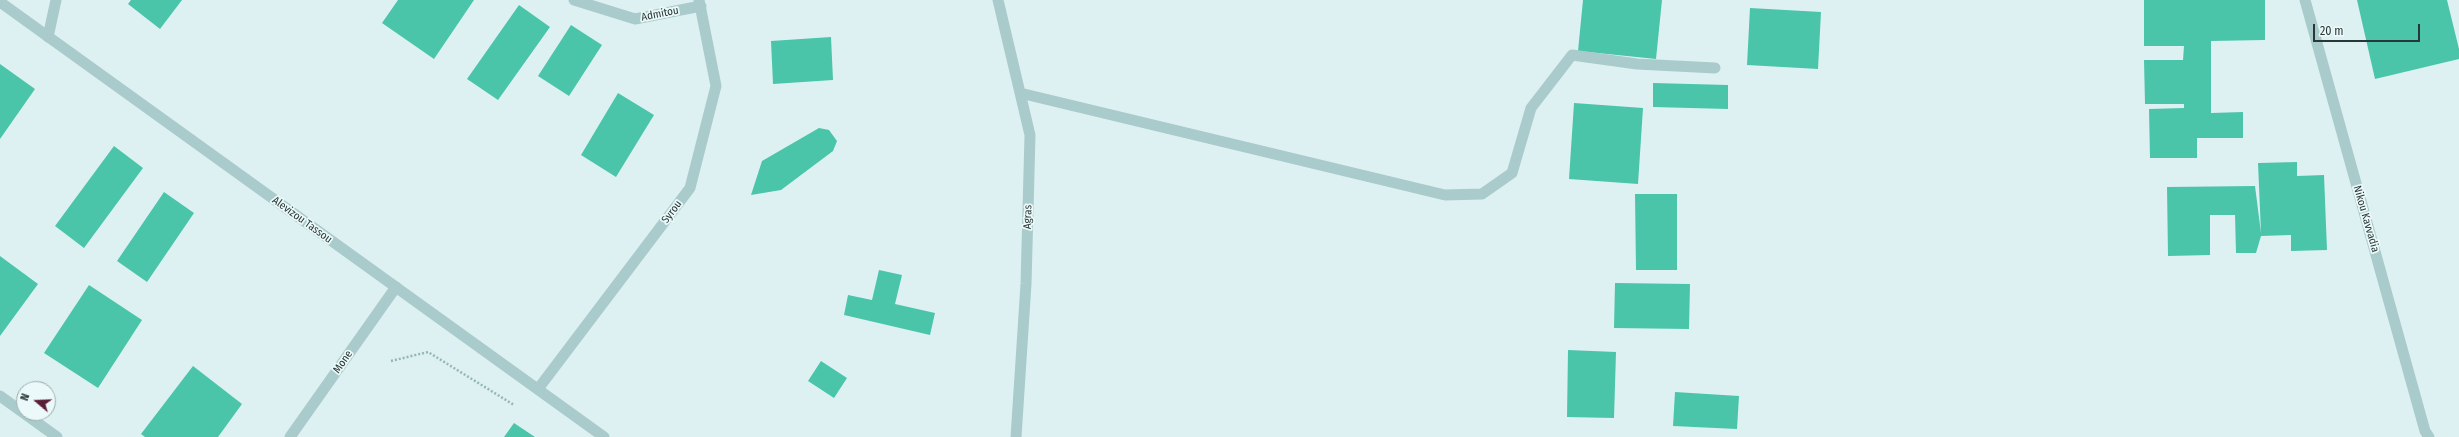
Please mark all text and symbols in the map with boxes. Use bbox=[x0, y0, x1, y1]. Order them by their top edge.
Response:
street label: Admitou bbox=[640, 4, 680, 24]
scale bar bbox=[2315, 16, 2422, 42]
text: 20 m bbox=[2320, 24, 2344, 38]
street label: Nikou Kavvadia bbox=[2350, 184, 2382, 254]
street label: Alevizou Tassou bbox=[269, 194, 335, 246]
street label: Syrou bbox=[659, 198, 685, 226]
street label: Agras bbox=[1021, 205, 1035, 229]
street label: Mone bbox=[330, 348, 356, 376]
north arrow bbox=[16, 381, 56, 421]
text: N bbox=[18, 392, 32, 402]

